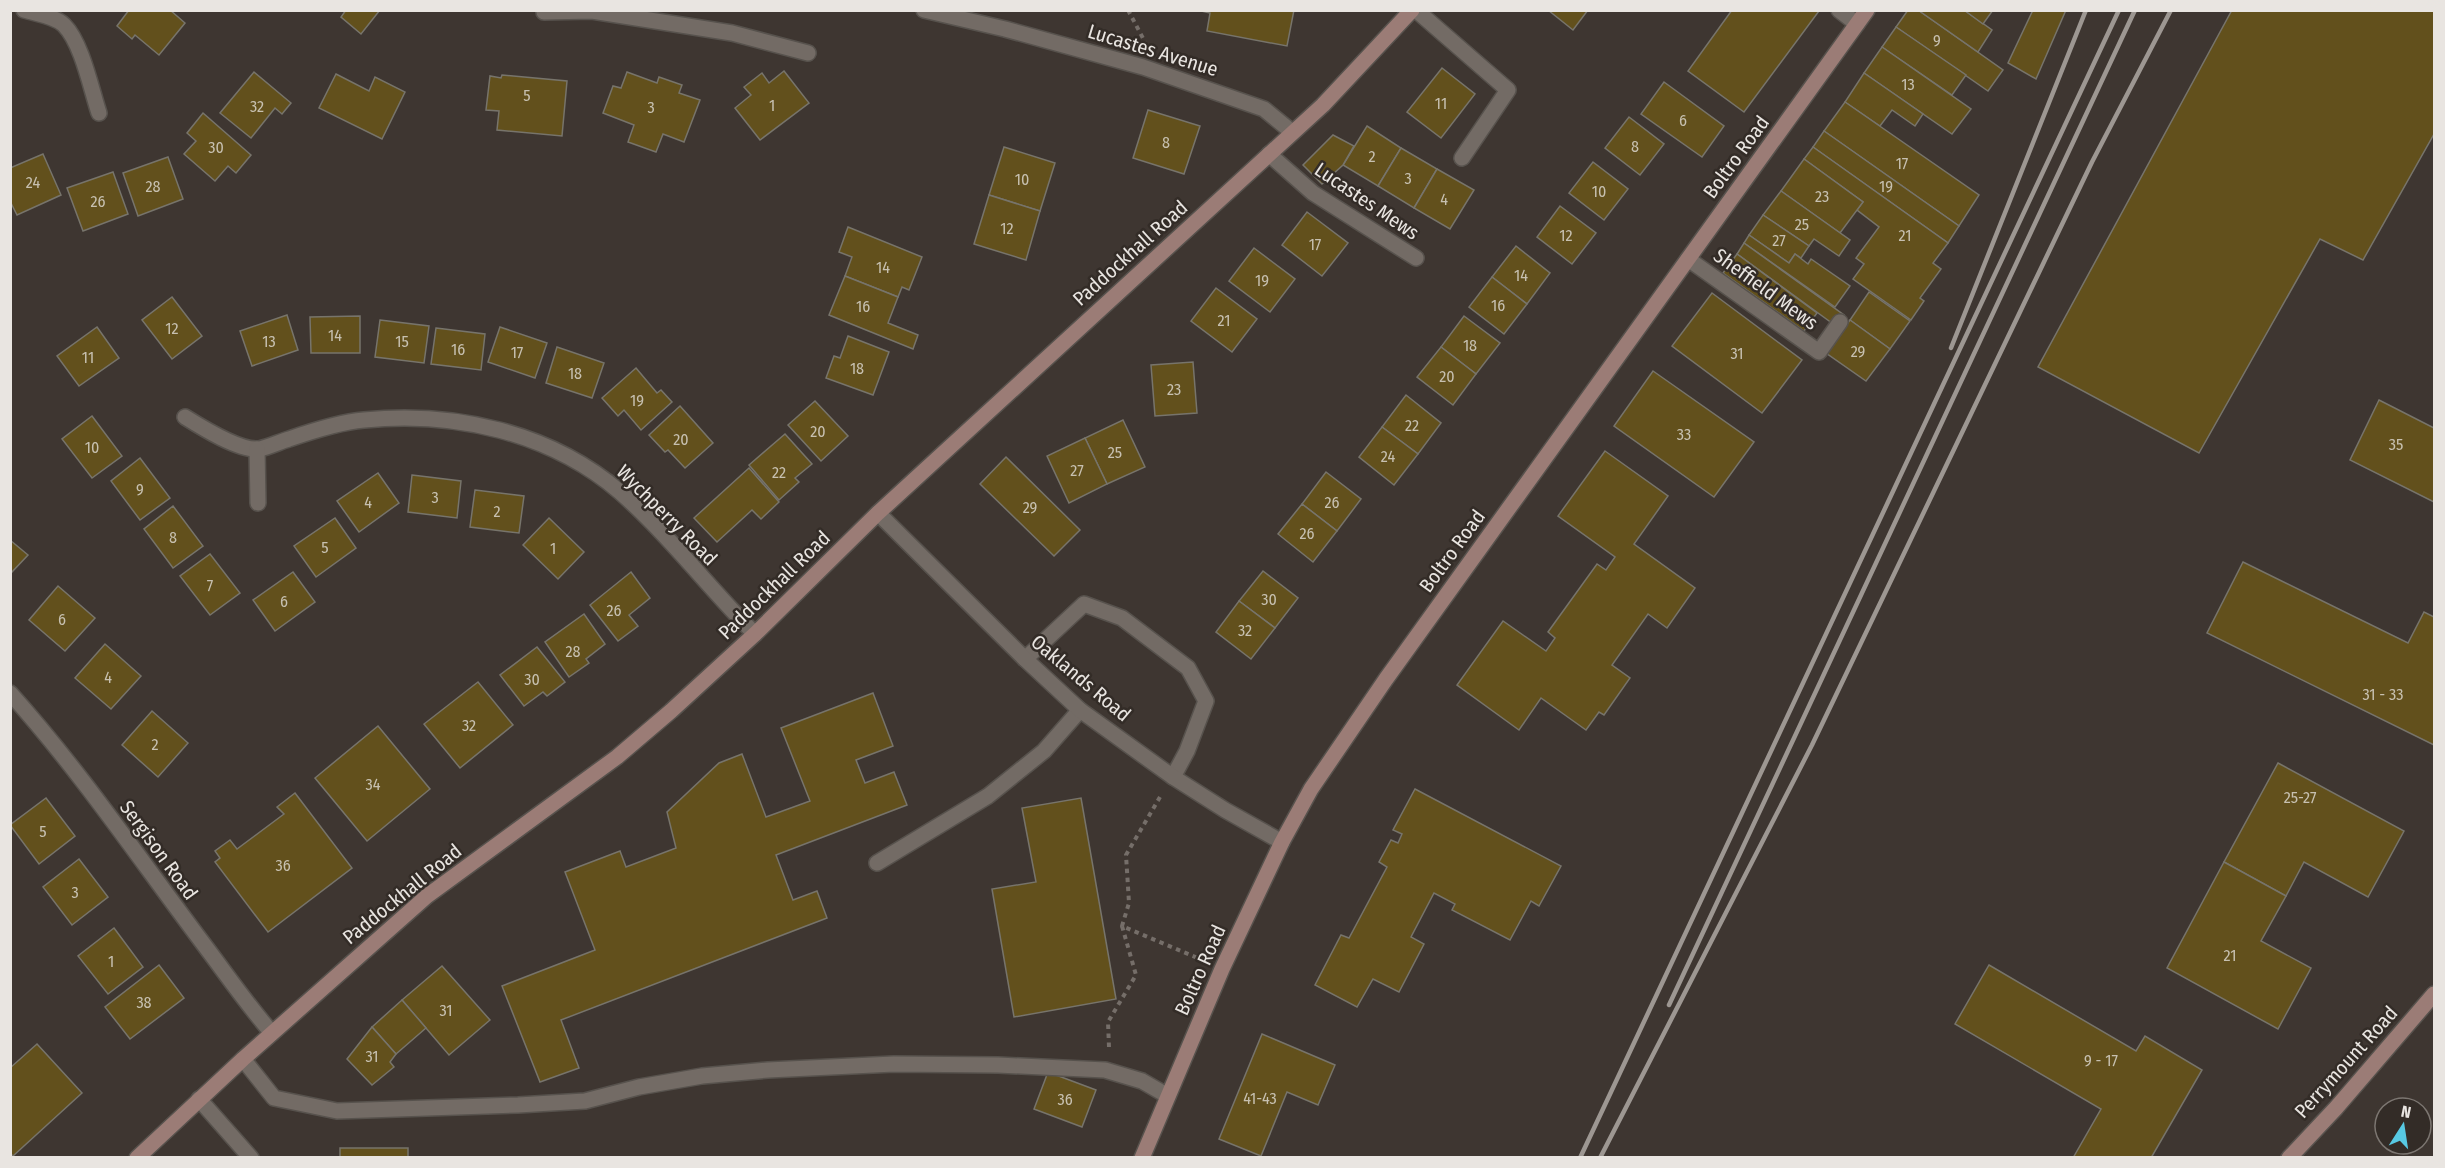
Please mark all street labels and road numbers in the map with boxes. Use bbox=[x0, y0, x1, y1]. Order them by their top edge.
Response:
street label: Lucastes Avenue bbox=[1085, 19, 1221, 81]
street label: Boltro Road bbox=[1698, 111, 1774, 203]
street label: Lucastes Mews bbox=[1310, 157, 1424, 245]
street label: Paddockhall Road bbox=[1068, 195, 1192, 311]
street label: Sheffield Mews bbox=[1709, 243, 1823, 335]
street label: Wychperry Road bbox=[612, 460, 722, 570]
street label: Boltro Road bbox=[1414, 505, 1490, 597]
street label: Paddockhall Road bbox=[713, 526, 835, 644]
street label: Oaklands Road bbox=[1026, 629, 1136, 727]
street label: Sergison Road bbox=[115, 796, 203, 904]
street label: Paddockhall Road bbox=[338, 839, 466, 949]
street label: Boltro Road bbox=[1169, 921, 1231, 1019]
street label: Perrymount Road bbox=[2289, 1001, 2403, 1123]

